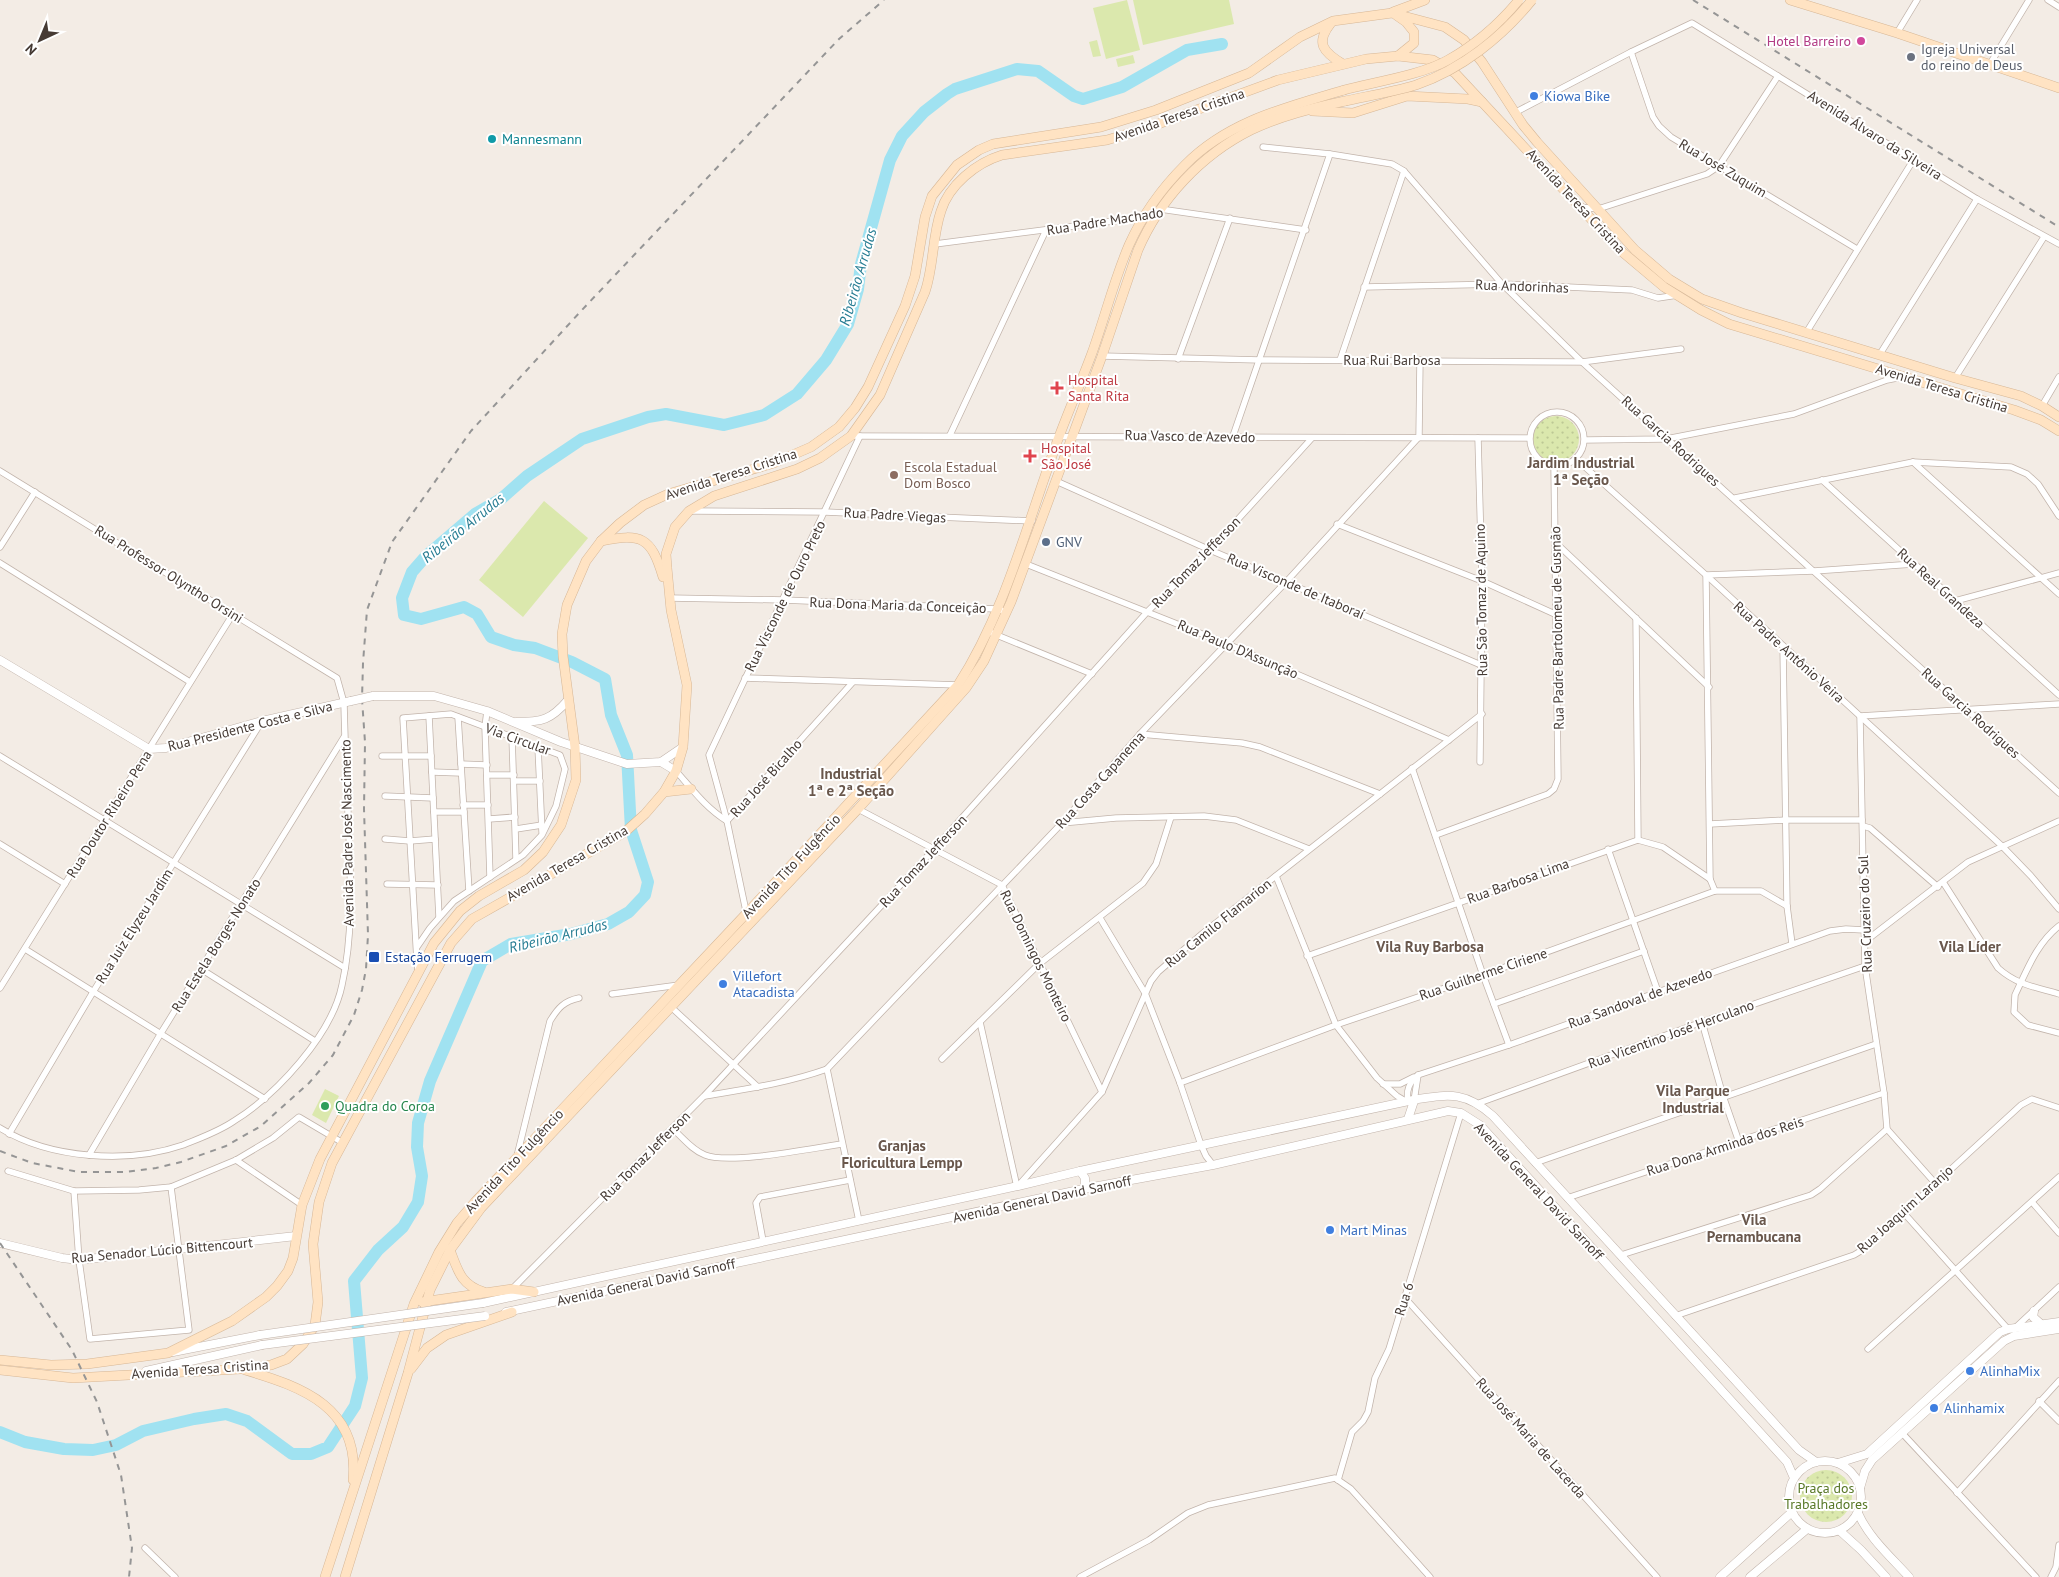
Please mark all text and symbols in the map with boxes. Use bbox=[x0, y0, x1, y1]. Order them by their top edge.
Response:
north arrow bbox=[15, 15, 65, 65]
place label: Hotel Barreiro bbox=[1767, 32, 1851, 50]
marker: Hotel Barreiro bbox=[1855, 35, 1867, 47]
text: N bbox=[21, 40, 41, 59]
place label: Igreja Universal do reino de Deus bbox=[1921, 40, 2022, 74]
marker: Igreja Universal do reino de Deus bbox=[1905, 51, 1917, 63]
street label: Avenida Teresa Cristina bbox=[1111, 84, 1247, 146]
street label: Avenida Álvaro da Silveira bbox=[1804, 86, 1946, 184]
place label: Kiowa Bike bbox=[1544, 87, 1610, 105]
marker: Kiowa Bike bbox=[1528, 90, 1540, 102]
place label: Mannesmann bbox=[502, 130, 582, 148]
marker: Mannesmann bbox=[486, 133, 498, 145]
street label: Rua José Zuquim bbox=[1676, 135, 1770, 201]
street label: Avenida Teresa Cristina bbox=[1523, 145, 1629, 257]
street label: Rua Padre Machado bbox=[1045, 203, 1165, 239]
water label: Ribeirão Arrudas bbox=[835, 226, 881, 328]
street label: Rua Andorinhas bbox=[1475, 275, 1569, 297]
street label: Rua Rui Barbosa bbox=[1343, 351, 1441, 369]
street label: Avenida Teresa Cristina bbox=[1874, 359, 2010, 417]
place label: Hospital Santa Rita bbox=[1068, 371, 1129, 405]
marker: Hospital Santa Rita bbox=[1050, 381, 1064, 395]
street label: Rua Garcia Rodrigues bbox=[1618, 392, 1724, 490]
street label: Rua Vasco de Azevedo bbox=[1124, 426, 1256, 446]
place label: Hospital São José bbox=[1041, 439, 1091, 473]
street label: Avenida Teresa Cristina bbox=[663, 444, 799, 504]
marker: Hospital São José bbox=[1023, 449, 1037, 463]
district label: Jardim Industrial 1ª Seção bbox=[1526, 453, 1635, 489]
place label: Escola Estadual Dom Bosco bbox=[904, 458, 997, 492]
marker: Escola Estadual Dom Bosco bbox=[888, 469, 900, 481]
water label: Ribeirão Arrudas bbox=[418, 489, 508, 567]
street label: Rua Padre Viegas bbox=[843, 503, 947, 527]
street label: Rua Tomaz Jefferson bbox=[1148, 512, 1244, 612]
street label: Rua Visconde de Ouro Preto bbox=[741, 517, 829, 675]
street label: Rua Professor Olyntho Orsini bbox=[91, 521, 247, 627]
street label: Rua São Tomaz de Aquino bbox=[1471, 523, 1491, 677]
street label: Rua Padre Bartolomeu de Gusmão bbox=[1546, 526, 1568, 730]
place label: GNV bbox=[1056, 533, 1082, 551]
marker: GNV bbox=[1040, 536, 1052, 548]
street label: Rua Real Grandeza bbox=[1894, 544, 1989, 632]
street label: Rua Visconde de Itaboraí bbox=[1224, 549, 1368, 623]
street label: Rua Dona Maria da Conceição bbox=[809, 593, 987, 617]
street label: Rua Padre Antônio Veira bbox=[1730, 597, 1848, 707]
street label: Rua Paulo D'Assunção bbox=[1175, 615, 1301, 683]
street label: Rua Garcia Rodrigues bbox=[1918, 664, 2024, 762]
street label: Rua Presidente Costa e Silva bbox=[166, 697, 334, 755]
street label: Via Circular bbox=[482, 718, 554, 759]
street label: Rua Costa Capanema bbox=[1051, 727, 1149, 832]
street label: Rua José Bicalho bbox=[726, 735, 806, 821]
street label: Avenida Padre José Nascimento bbox=[336, 739, 358, 927]
street label: Rua Doutor Ribeiro Pena bbox=[62, 747, 156, 881]
district label: Industrial 1ª e 2ª Seção bbox=[808, 764, 894, 800]
street label: Avenida Tito Fulgêncio bbox=[738, 810, 844, 922]
street label: Rua Tomaz Jefferson bbox=[875, 811, 971, 911]
street label: Avenida Teresa Cristina bbox=[503, 821, 631, 905]
street label: Rua Barbosa Lima bbox=[1465, 854, 1572, 908]
street label: Rua Cruzeiro do Sul bbox=[1854, 855, 1876, 973]
street label: Rua Juiz Elyzeu Jardim bbox=[91, 865, 177, 987]
street label: Rua Estela Borges Nonato bbox=[167, 875, 265, 1015]
street label: Rua Camilo Flamarion bbox=[1161, 875, 1275, 971]
street label: Rua Domingos Monteiro bbox=[996, 887, 1076, 1025]
water label: Ribeirão Arrudas bbox=[507, 914, 609, 957]
district label: Vila Ruy Barbosa bbox=[1375, 937, 1484, 956]
district label: Vila Líder bbox=[1938, 937, 2001, 956]
street label: Rua Guilherme Ciriene bbox=[1417, 944, 1549, 1004]
place label: Estação Ferrugem bbox=[385, 948, 492, 966]
marker: Estação Ferrugem bbox=[367, 950, 381, 964]
street label: Rua Sandoval de Azevedo bbox=[1565, 964, 1715, 1032]
place label: Villefort Atacadista bbox=[732, 967, 795, 1001]
marker: Villefort Atacadista bbox=[717, 978, 729, 990]
street label: Rua Vicentino José Herculano bbox=[1585, 996, 1757, 1072]
district label: Vila Parque Industrial bbox=[1655, 1081, 1730, 1117]
place label: Quadra do Coroa bbox=[335, 1097, 435, 1115]
marker: Quadra do Coroa bbox=[319, 1100, 331, 1112]
street label: Avenida Tito Fulgêncio bbox=[461, 1105, 567, 1217]
street label: Rua Tomaz Jefferson bbox=[596, 1107, 694, 1205]
street label: Rua Dona Arminda dos Reis bbox=[1644, 1112, 1806, 1180]
street label: Avenida General David Sarnoff bbox=[1470, 1118, 1608, 1264]
district label: Granjas Floricultura Lempp bbox=[841, 1136, 963, 1172]
street label: Rua Joaquim Laranjo bbox=[1853, 1161, 1957, 1257]
street label: Avenida General David Sarnoff bbox=[951, 1171, 1133, 1227]
district label: Vila Pernambucana bbox=[1707, 1210, 1801, 1246]
place label: Mart Minas bbox=[1340, 1221, 1407, 1239]
marker: Mart Minas bbox=[1324, 1224, 1336, 1236]
street label: Rua Senador Lúcio Bittencourt bbox=[70, 1233, 254, 1267]
street label: Avenida General David Sarnoff bbox=[555, 1254, 737, 1310]
street label: Rua 6 bbox=[1390, 1280, 1418, 1318]
street label: Avenida Teresa Cristina bbox=[131, 1355, 269, 1383]
place label: AlinhaMix bbox=[1980, 1362, 2040, 1380]
marker: AlinhaMix bbox=[1964, 1365, 1976, 1377]
street label: Rua José Maria de Lacerda bbox=[1472, 1374, 1590, 1502]
place label: Alinhamix bbox=[1944, 1399, 2005, 1417]
marker: Alinhamix bbox=[1928, 1402, 1940, 1414]
park label: Praça dos Trabalhadores bbox=[1784, 1479, 1868, 1513]

